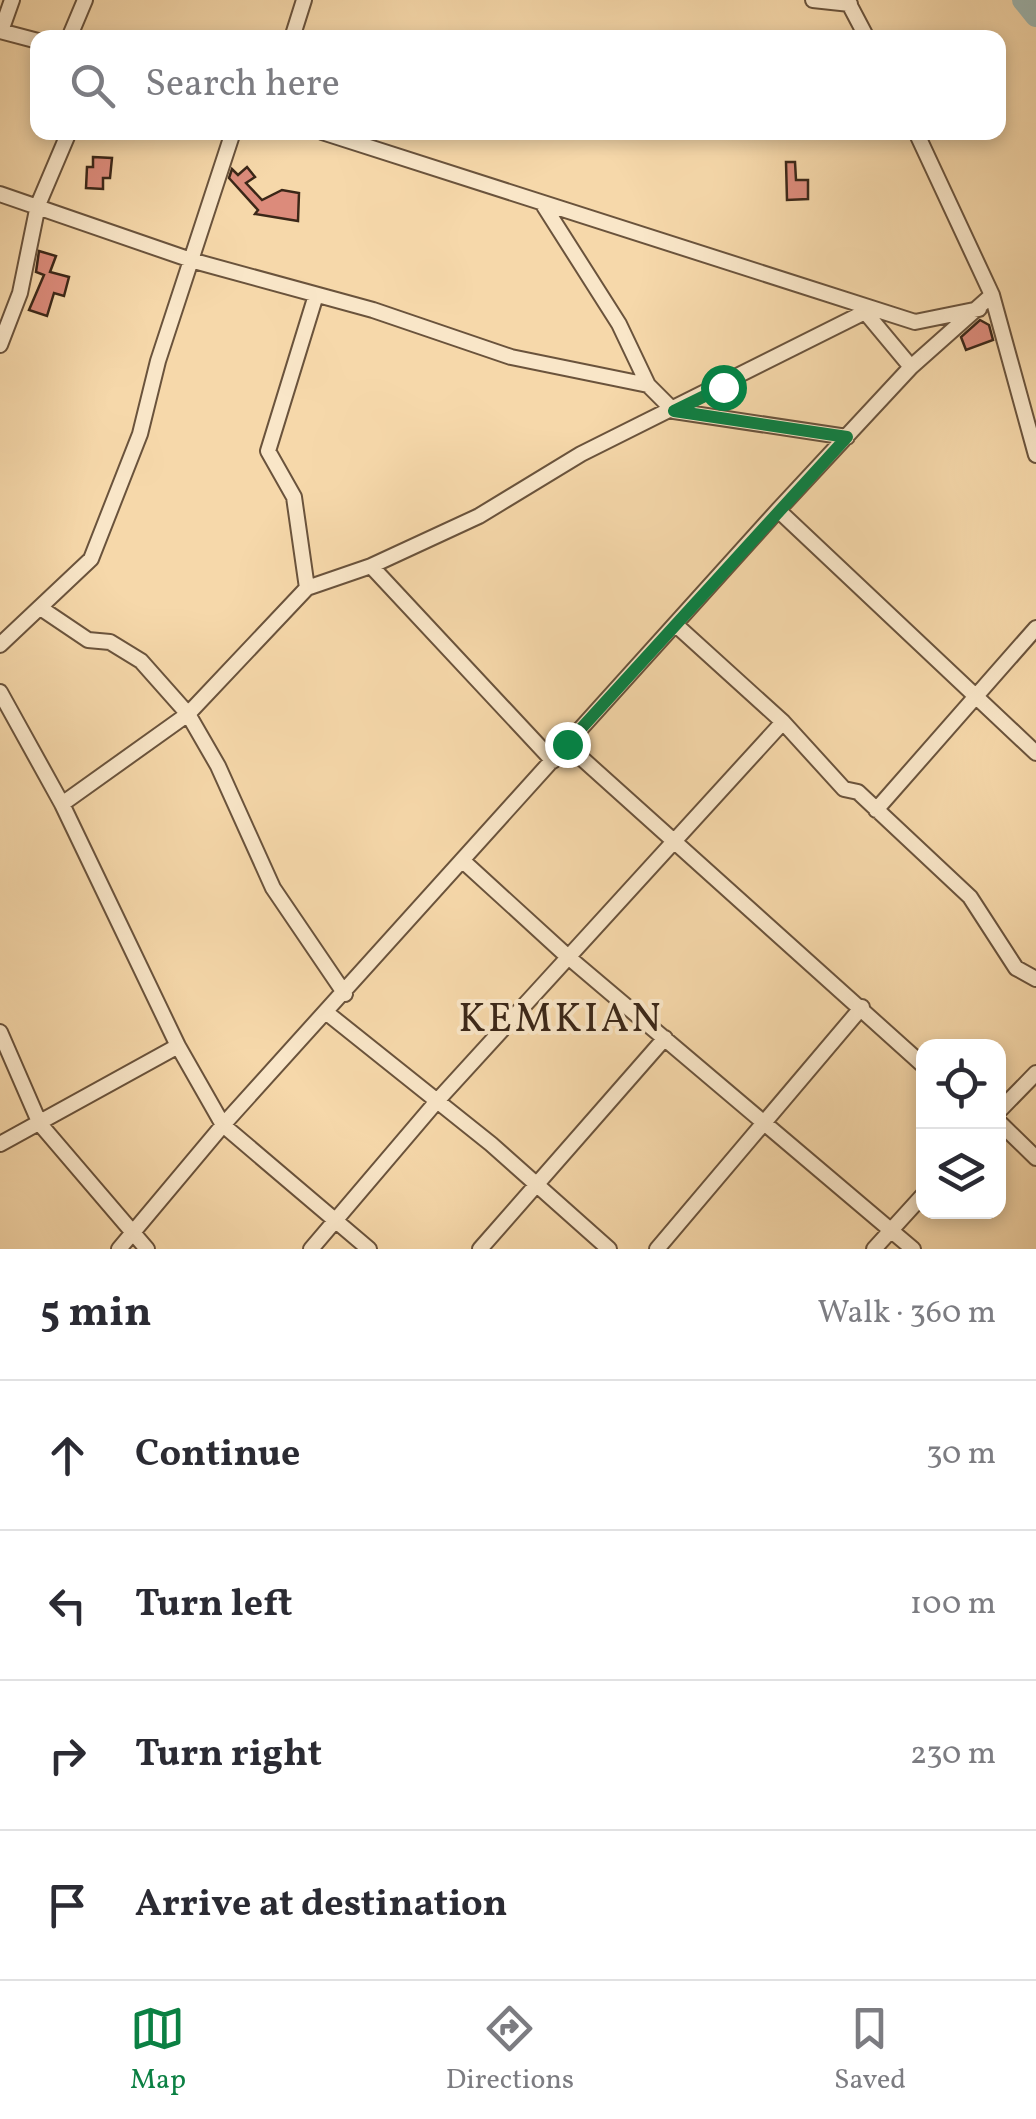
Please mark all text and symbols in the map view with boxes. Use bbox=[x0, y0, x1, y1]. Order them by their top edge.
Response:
search box bbox=[30, 30, 1006, 140]
icon: search bbox=[65, 58, 120, 113]
text: Search here bbox=[145, 59, 340, 112]
route start bbox=[701, 365, 747, 411]
route end bbox=[545, 722, 591, 768]
district label: KEMKIAN bbox=[458, 993, 664, 1049]
map controls bbox=[916, 1039, 1006, 1219]
button: locate bbox=[916, 1039, 1006, 1129]
button: layers bbox=[916, 1129, 1006, 1219]
text: 5 min bbox=[40, 1285, 152, 1344]
text: Walk · 360 m bbox=[818, 1292, 996, 1336]
icon: ahead bbox=[40, 1428, 95, 1483]
text: Continue bbox=[135, 1429, 300, 1482]
text: 30 m bbox=[926, 1433, 996, 1477]
icon: left bbox=[40, 1578, 95, 1633]
text: Turn left bbox=[135, 1579, 292, 1632]
text: 100 m bbox=[910, 1583, 996, 1627]
icon: right bbox=[40, 1728, 95, 1783]
text: Turn right bbox=[135, 1729, 322, 1782]
text: 230 m bbox=[910, 1733, 996, 1777]
icon: arrive bbox=[40, 1878, 95, 1933]
text: Arrive at destination bbox=[135, 1879, 508, 1932]
tab: Map bbox=[130, 2001, 186, 2100]
tab: Directions bbox=[446, 2001, 574, 2100]
tab: Saved bbox=[834, 2001, 906, 2100]

